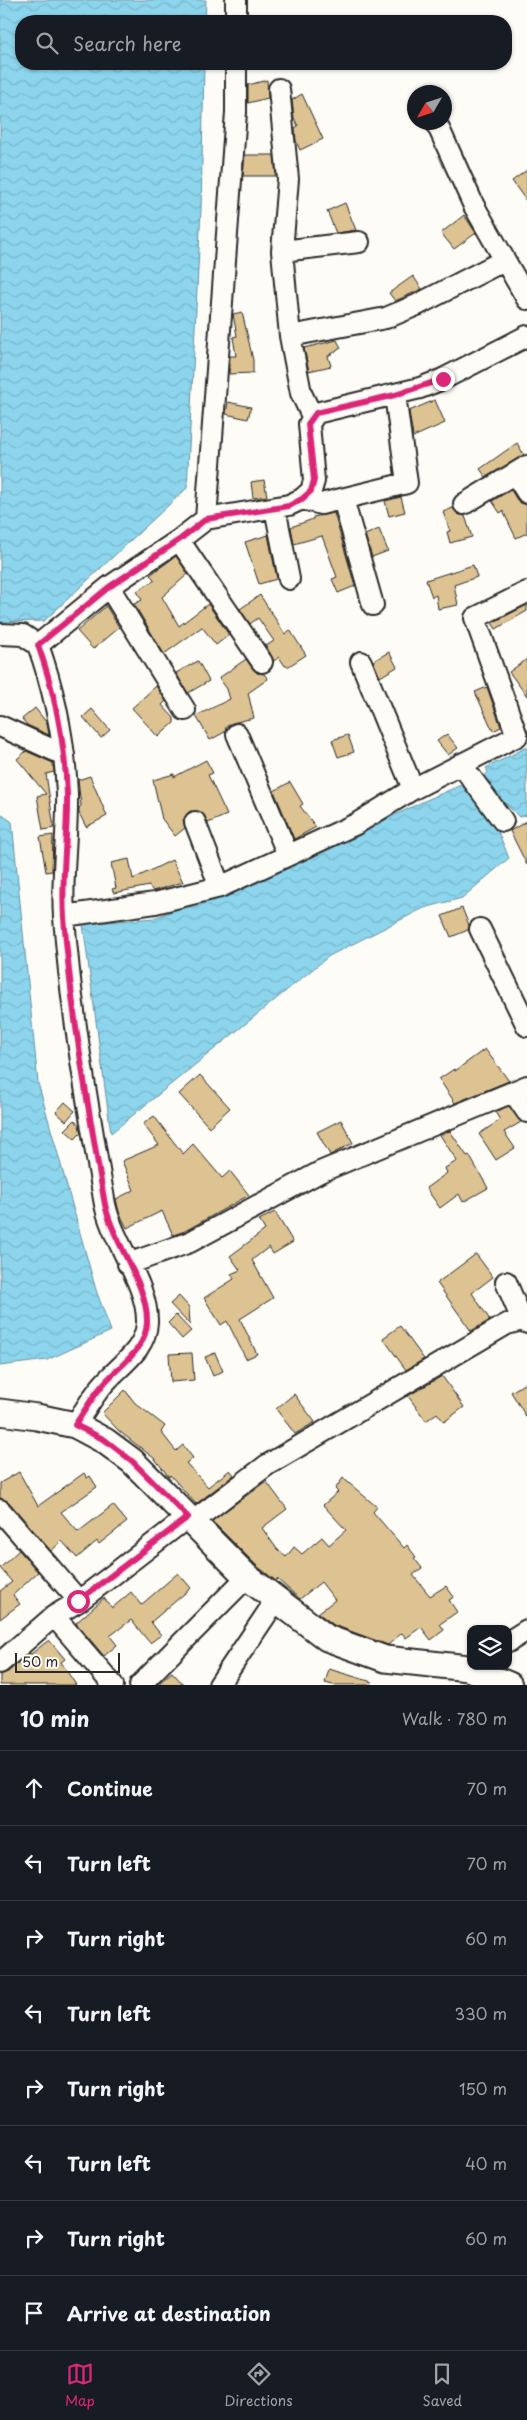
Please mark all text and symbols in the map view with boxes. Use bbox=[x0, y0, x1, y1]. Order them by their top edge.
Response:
search box bbox=[15, 15, 512, 70]
icon: search bbox=[33, 29, 61, 57]
text: Search here bbox=[73, 29, 182, 57]
north arrow bbox=[407, 85, 452, 130]
route end bbox=[432, 368, 455, 391]
route start bbox=[67, 1590, 90, 1613]
map controls bbox=[467, 1625, 512, 1670]
button: layers bbox=[467, 1625, 512, 1670]
scale bar bbox=[15, 1650, 120, 1673]
text: 50 m bbox=[22, 1651, 58, 1672]
text: 10 min bbox=[20, 1702, 90, 1734]
text: Walk · 780 m bbox=[402, 1706, 507, 1730]
icon: ahead bbox=[20, 1774, 48, 1802]
text: Continue bbox=[67, 1774, 153, 1802]
text: 70 m bbox=[467, 1776, 507, 1800]
icon: left bbox=[20, 1849, 48, 1877]
text: Turn left bbox=[67, 1849, 151, 1877]
text: 70 m bbox=[467, 1851, 507, 1875]
icon: right bbox=[20, 1924, 48, 1952]
text: Turn right bbox=[67, 1924, 165, 1952]
text: 60 m bbox=[465, 1926, 507, 1950]
icon: left bbox=[20, 1999, 48, 2027]
text: Turn left bbox=[67, 1999, 151, 2027]
text: 330 m bbox=[454, 2001, 507, 2025]
icon: right bbox=[20, 2074, 48, 2102]
text: Turn right bbox=[67, 2074, 165, 2102]
text: 150 m bbox=[459, 2076, 507, 2100]
icon: left bbox=[20, 2149, 48, 2177]
text: Turn left bbox=[67, 2149, 151, 2177]
text: 40 m bbox=[465, 2151, 507, 2175]
icon: right bbox=[20, 2224, 48, 2252]
text: Turn right bbox=[67, 2224, 165, 2252]
text: 60 m bbox=[465, 2226, 507, 2250]
icon: arrive bbox=[20, 2299, 48, 2327]
text: Arrive at destination bbox=[67, 2299, 271, 2327]
tab: Map bbox=[65, 2360, 95, 2411]
tab: Directions bbox=[225, 2360, 293, 2411]
tab: Saved bbox=[422, 2360, 462, 2411]

